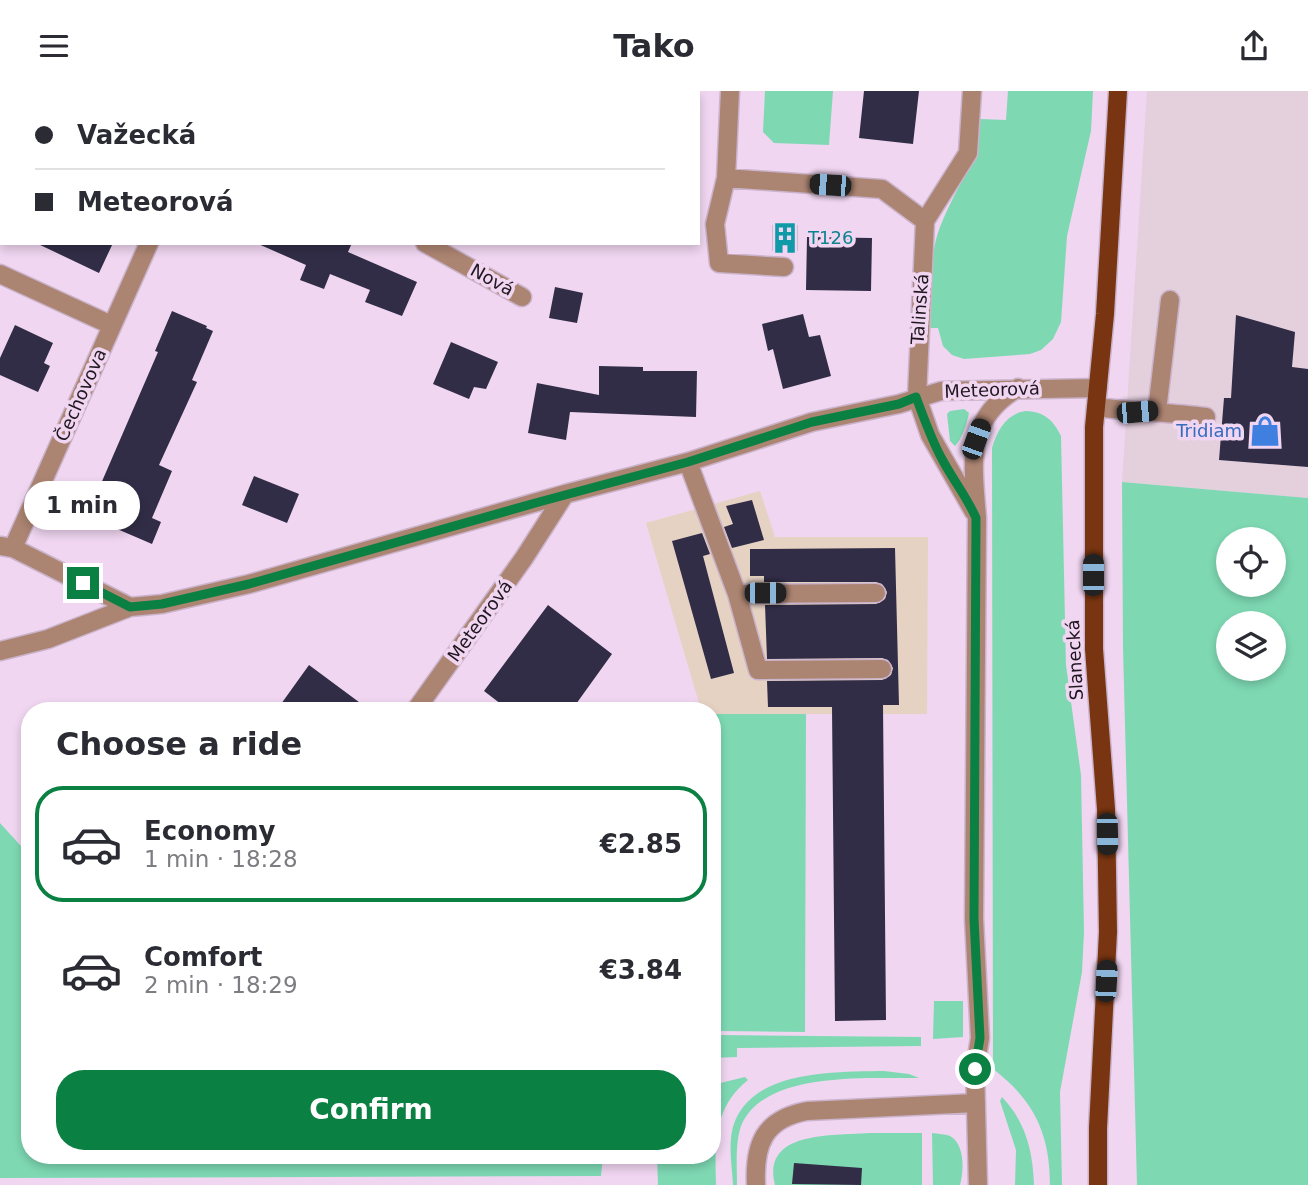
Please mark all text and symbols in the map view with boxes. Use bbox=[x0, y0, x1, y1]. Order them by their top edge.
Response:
icon: menu bbox=[35, 27, 73, 65]
text: Tako bbox=[613, 27, 695, 65]
icon: share bbox=[1235, 27, 1273, 65]
text: Važecká bbox=[77, 120, 196, 150]
car bbox=[809, 173, 852, 197]
text: Meteorová bbox=[77, 187, 234, 217]
building icon: T126 bbox=[768, 221, 802, 255]
place label: T126 bbox=[807, 227, 853, 248]
street label: Nová bbox=[467, 259, 518, 300]
street label: Talinská bbox=[906, 273, 932, 346]
street label: Čechovova bbox=[51, 345, 110, 444]
street label: Meteorová bbox=[944, 377, 1040, 402]
car bbox=[1116, 400, 1159, 424]
shop icon: Tridiam bbox=[1248, 414, 1282, 448]
car bbox=[959, 416, 994, 462]
place label: Tridiam bbox=[1175, 420, 1242, 441]
callout: 1 min bbox=[25, 482, 141, 531]
text: 1 min bbox=[46, 492, 118, 518]
map controls bbox=[1216, 527, 1286, 681]
button: locate bbox=[1216, 527, 1286, 597]
car bbox=[1083, 554, 1104, 596]
route end bbox=[67, 567, 99, 599]
street label: Meteorová bbox=[443, 576, 516, 665]
car bbox=[745, 583, 787, 604]
button: layers bbox=[1216, 611, 1286, 681]
street label: Slanecká bbox=[1062, 619, 1087, 701]
text: Choose a ride bbox=[56, 725, 302, 763]
icon: car bbox=[60, 813, 123, 876]
car bbox=[1097, 813, 1118, 855]
text: Economy bbox=[144, 816, 275, 846]
text: €2.85 bbox=[600, 829, 682, 859]
text: 1 min · 18:28 bbox=[144, 846, 298, 872]
icon: car bbox=[60, 939, 123, 1002]
text: Comfort bbox=[144, 942, 262, 972]
text: €3.84 bbox=[600, 955, 682, 985]
car bbox=[1095, 959, 1118, 1003]
text: 2 min · 18:29 bbox=[144, 972, 298, 998]
route start bbox=[959, 1053, 991, 1085]
button: Confirm bbox=[56, 1070, 686, 1150]

